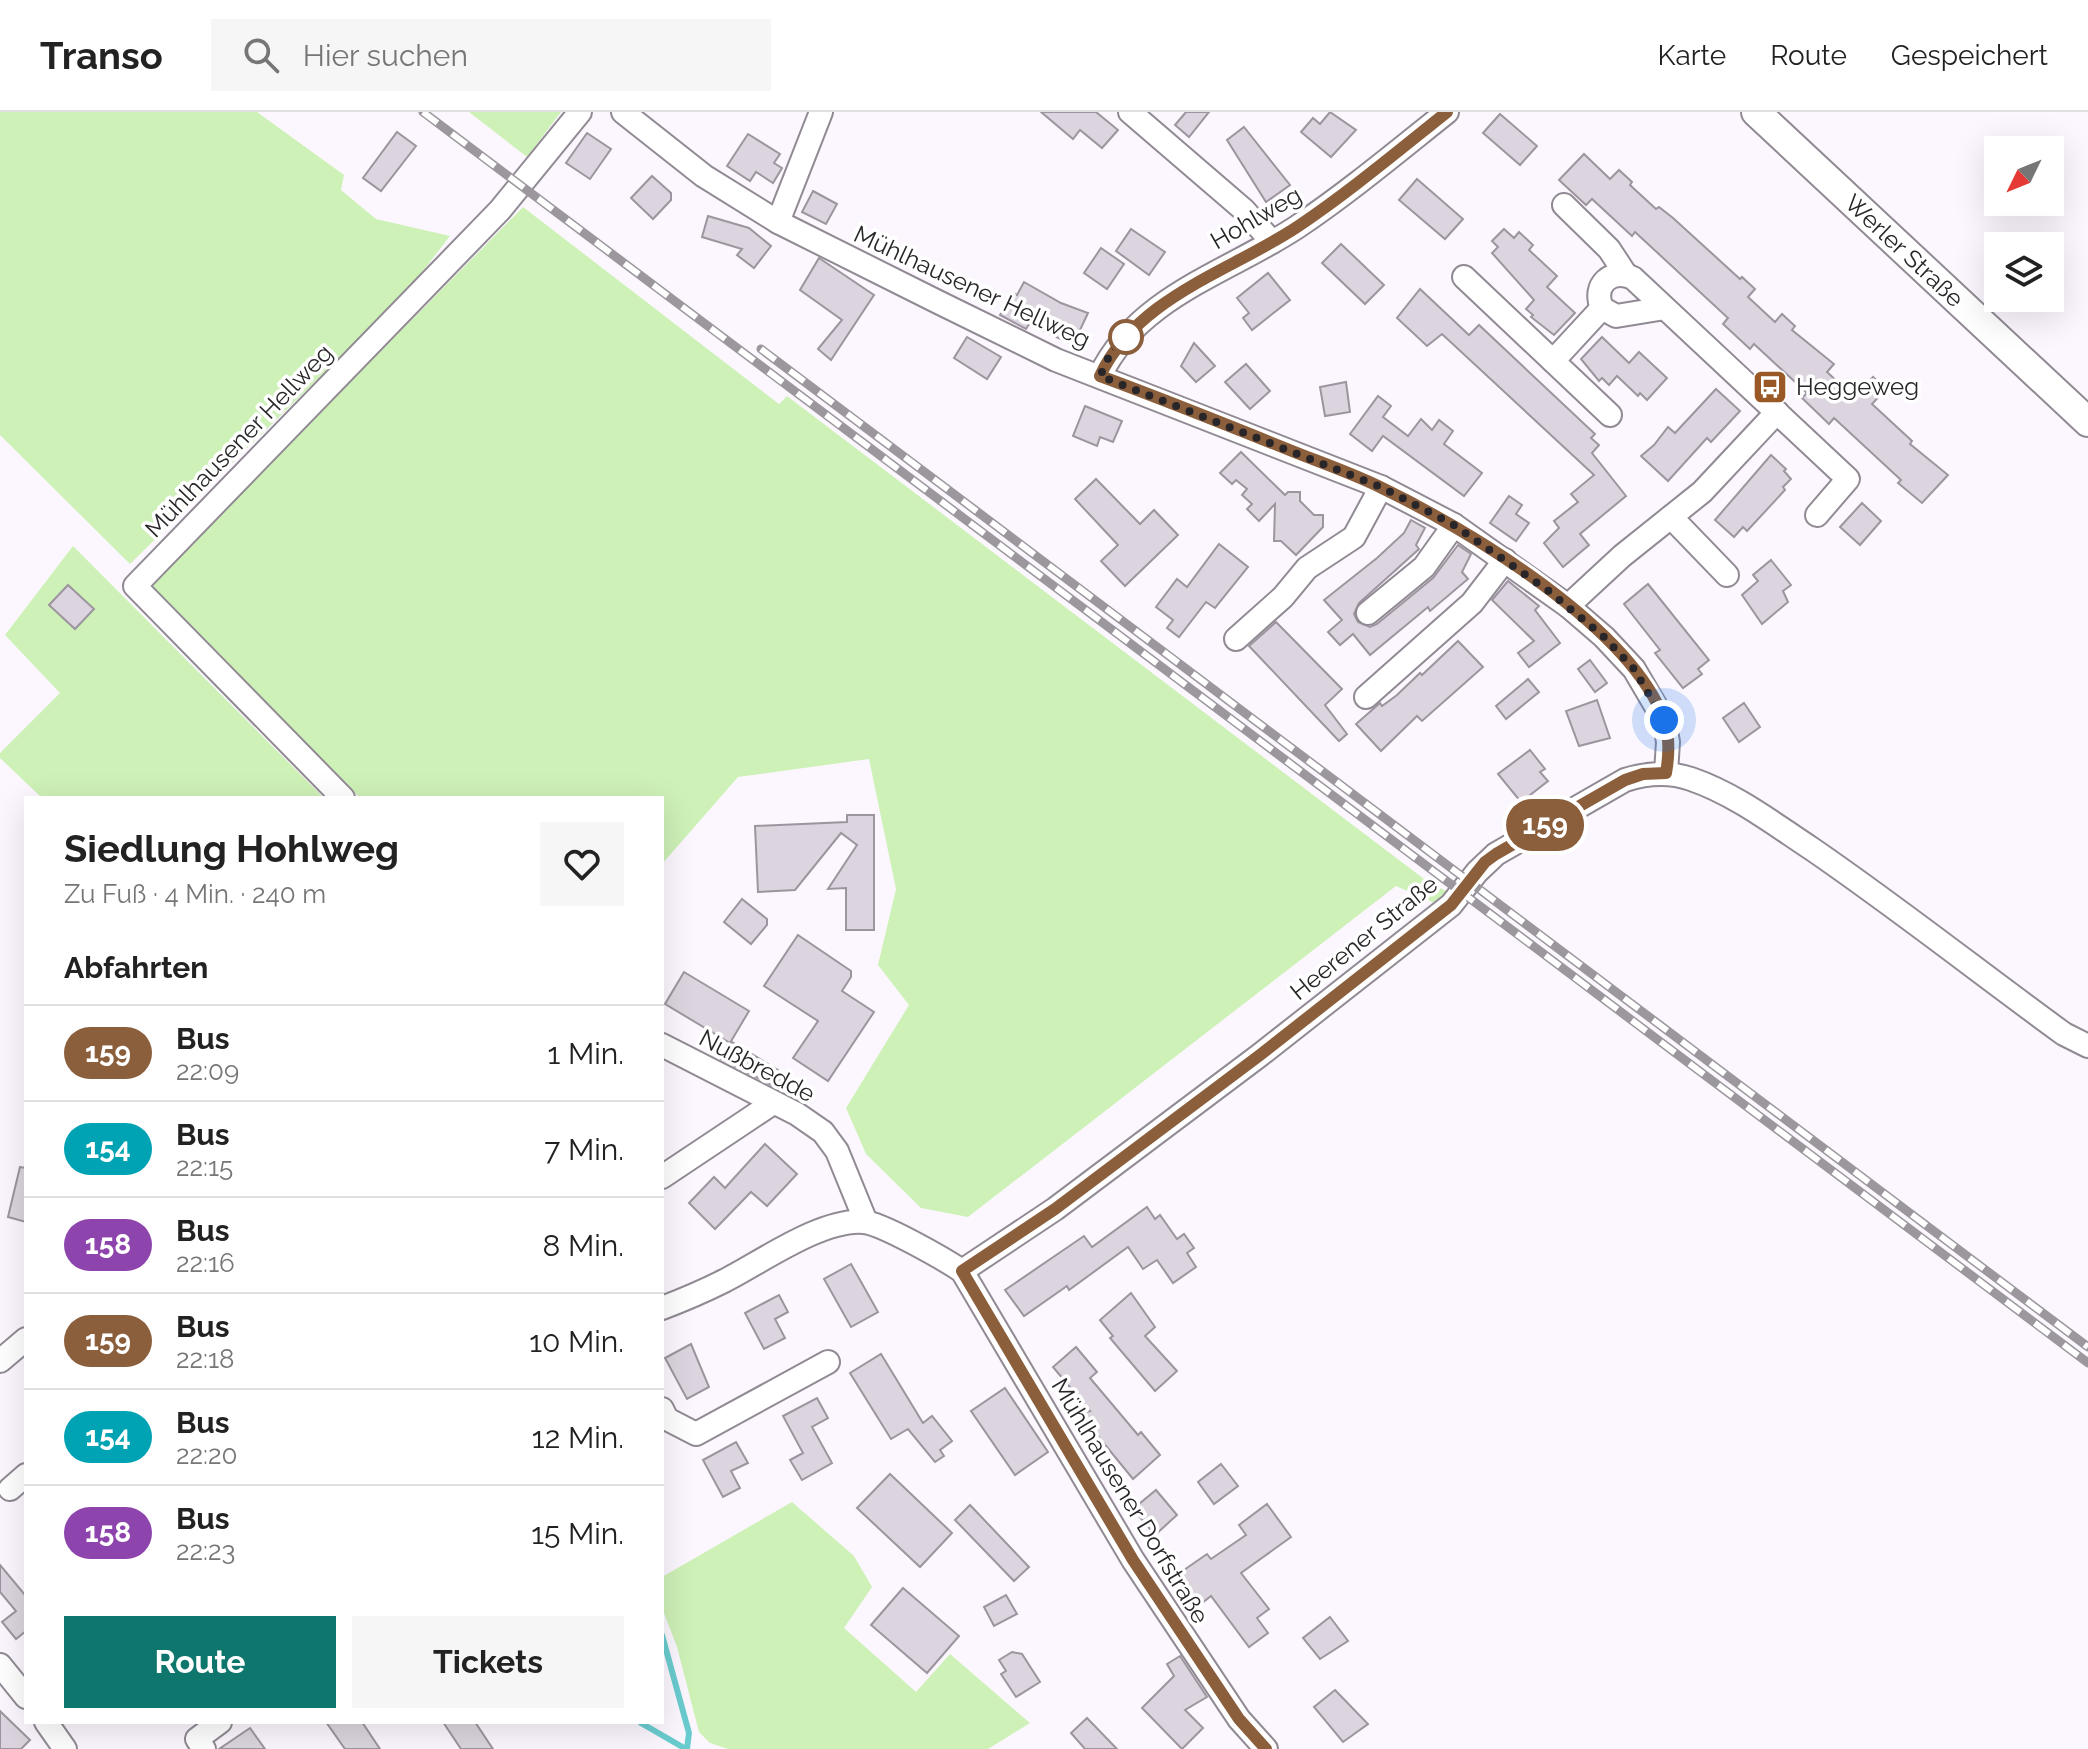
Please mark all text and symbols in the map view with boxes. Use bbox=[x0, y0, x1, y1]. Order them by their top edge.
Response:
search box bbox=[211, 19, 771, 91]
text: Transo bbox=[40, 33, 163, 78]
icon: search bbox=[239, 33, 283, 77]
text: Hier suchen bbox=[303, 38, 468, 73]
text: Karte bbox=[1657, 39, 1726, 72]
text: Route bbox=[1770, 39, 1847, 72]
text: Gespeichert bbox=[1891, 39, 2048, 72]
north arrow bbox=[1984, 136, 2064, 216]
map controls bbox=[1984, 136, 2064, 312]
street label: Hohlweg bbox=[1205, 180, 1306, 255]
street label: Werler Straße bbox=[1839, 188, 1970, 313]
street label: Mühlhausener Hellweg bbox=[850, 219, 1095, 354]
button: layers bbox=[1984, 232, 2064, 312]
unlabelled marker bbox=[1109, 320, 1143, 354]
street label: Mühlhausener Hellweg bbox=[139, 338, 338, 543]
bus stop icon: Heggeweg bbox=[1751, 368, 1789, 406]
place label: Heggeweg bbox=[1796, 372, 1919, 401]
your location bbox=[1644, 700, 1684, 740]
line badge: 159 bbox=[1499, 799, 1591, 851]
text: 159 bbox=[1522, 808, 1568, 841]
button: heart bbox=[540, 822, 624, 906]
text: Siedlung Hohlweg bbox=[64, 826, 399, 871]
street label: Heerener Straße bbox=[1284, 869, 1443, 1006]
text: Zu Fuß · 4 Min. · 240 m bbox=[64, 879, 326, 909]
text: Abfahrten bbox=[64, 950, 208, 985]
text: Bus bbox=[176, 1021, 230, 1056]
street label: Nußbredde bbox=[694, 1023, 820, 1108]
text: 159 bbox=[85, 1036, 131, 1069]
text: 1 Min. bbox=[548, 1036, 624, 1071]
text: 22:09 bbox=[176, 1056, 239, 1086]
text: Bus bbox=[176, 1117, 230, 1152]
text: 154 bbox=[85, 1132, 131, 1165]
text: 7 Min. bbox=[544, 1132, 624, 1167]
text: 22:15 bbox=[176, 1152, 233, 1182]
text: Bus bbox=[176, 1213, 230, 1248]
text: 158 bbox=[85, 1228, 131, 1261]
text: 8 Min. bbox=[543, 1228, 624, 1263]
text: 22:16 bbox=[176, 1248, 235, 1278]
text: Bus bbox=[176, 1309, 230, 1344]
text: 159 bbox=[85, 1324, 131, 1357]
text: 10 Min. bbox=[529, 1324, 624, 1359]
text: 22:18 bbox=[176, 1344, 235, 1374]
street label: Mühlhausener Dorfstraße bbox=[1046, 1373, 1215, 1629]
text: Bus bbox=[176, 1405, 230, 1440]
text: 154 bbox=[85, 1420, 131, 1453]
text: 12 Min. bbox=[532, 1420, 624, 1455]
text: 22:20 bbox=[176, 1440, 237, 1470]
text: Bus bbox=[176, 1501, 230, 1536]
text: 158 bbox=[85, 1516, 131, 1549]
text: 15 Min. bbox=[531, 1516, 624, 1551]
text: 22:23 bbox=[176, 1536, 235, 1566]
button: Route bbox=[64, 1616, 336, 1708]
button: Tickets bbox=[352, 1616, 624, 1708]

